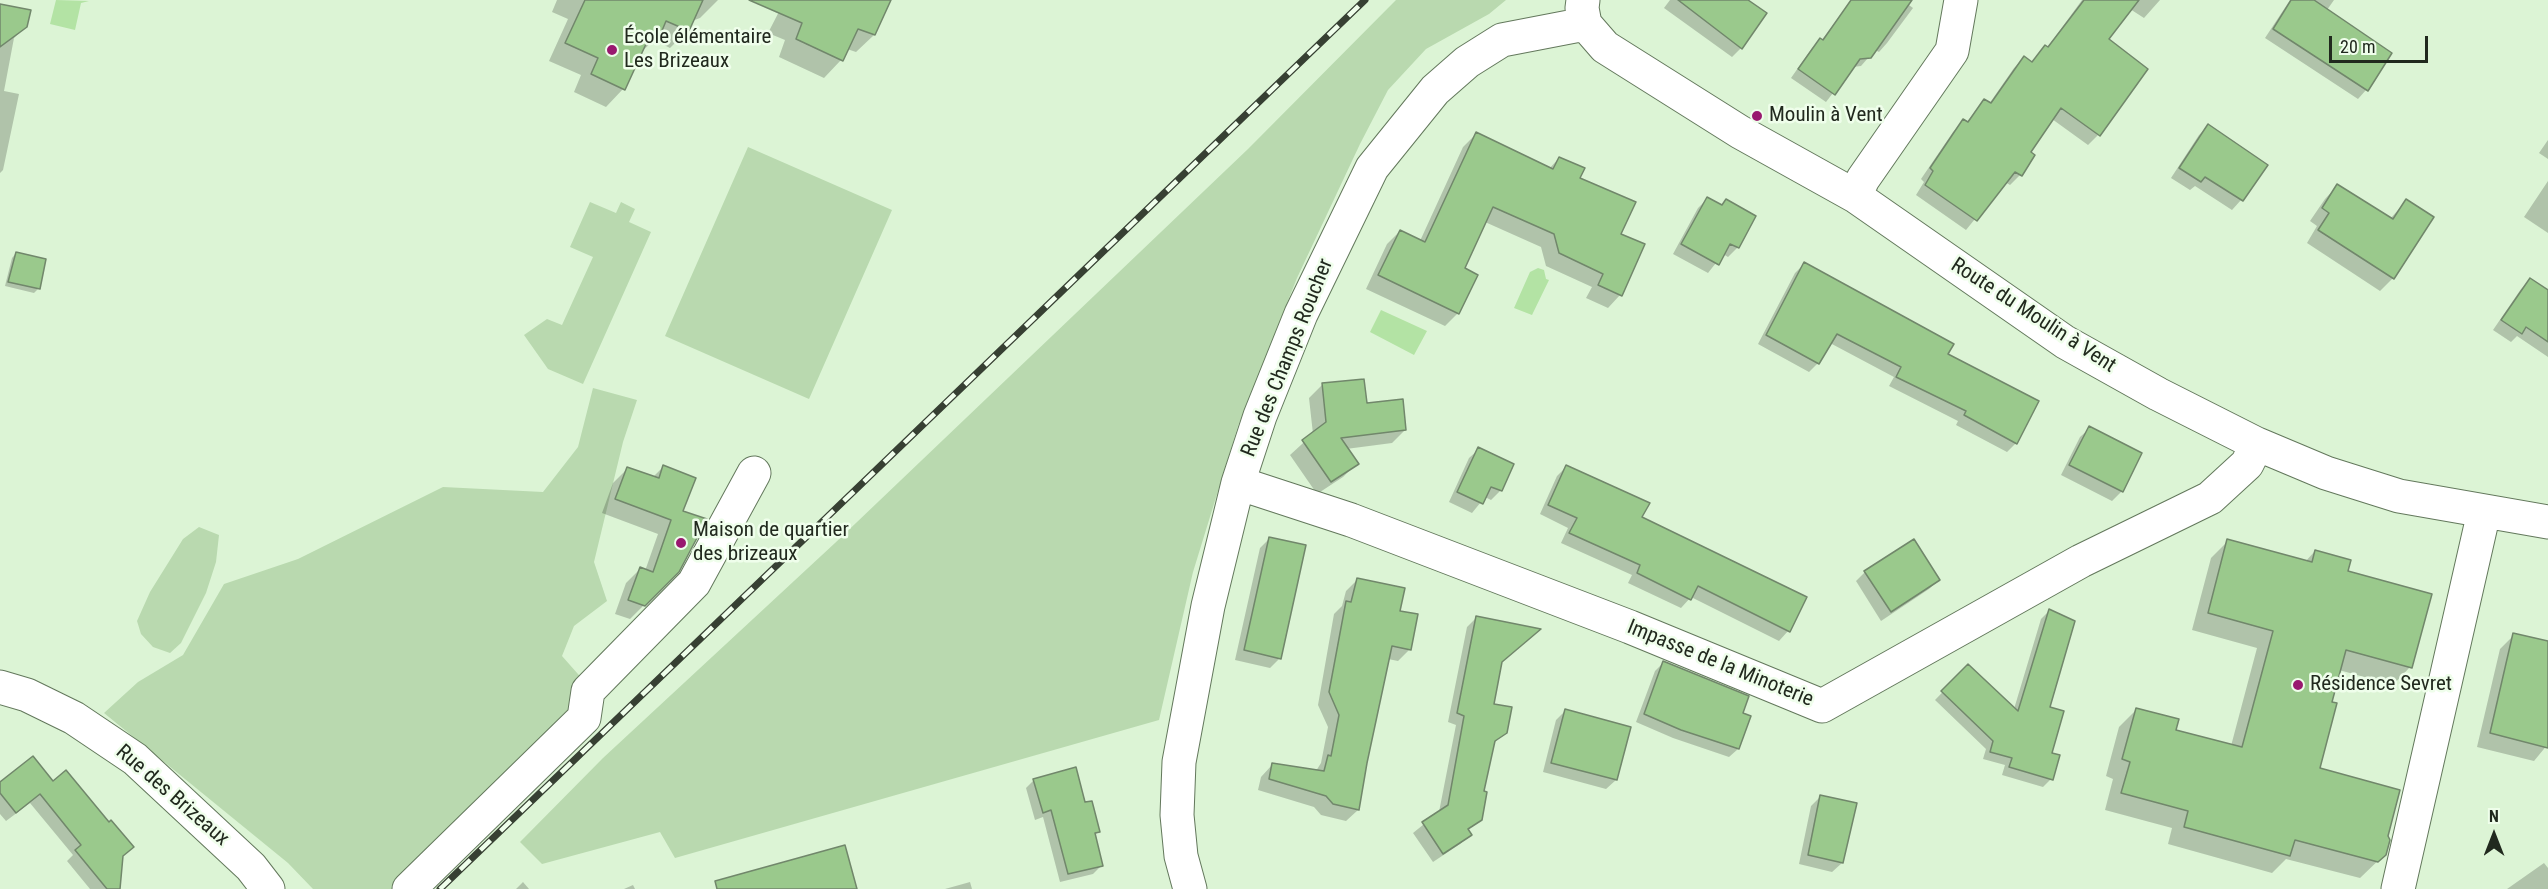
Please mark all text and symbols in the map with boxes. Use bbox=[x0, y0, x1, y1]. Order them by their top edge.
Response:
scale bar bbox=[2332, 24, 2431, 62]
place label: École élémentaire Les Brizeaux bbox=[624, 25, 771, 75]
text: 20 m bbox=[2340, 36, 2375, 57]
marker: École élémentaire Les Brizeaux bbox=[605, 43, 619, 57]
place label: Moulin à Vent bbox=[1769, 103, 1883, 129]
marker: Moulin à Vent bbox=[1750, 109, 1764, 123]
street label: Route du Moulin à Vent bbox=[1946, 253, 2120, 379]
street label: Rue des Champs Roucher bbox=[1237, 255, 1339, 461]
place label: Maison de quartier des brizeaux bbox=[693, 518, 849, 568]
marker: Maison de quartier des brizeaux bbox=[674, 536, 688, 550]
street label: Impasse de la Minoterie bbox=[1623, 615, 1817, 713]
place label: Résidence Sevret bbox=[2310, 672, 2452, 698]
marker: Résidence Sevret bbox=[2291, 678, 2305, 692]
street label: Rue des Brizeaux bbox=[110, 740, 234, 852]
north arrow bbox=[2464, 805, 2524, 865]
text: N bbox=[2489, 807, 2499, 826]

